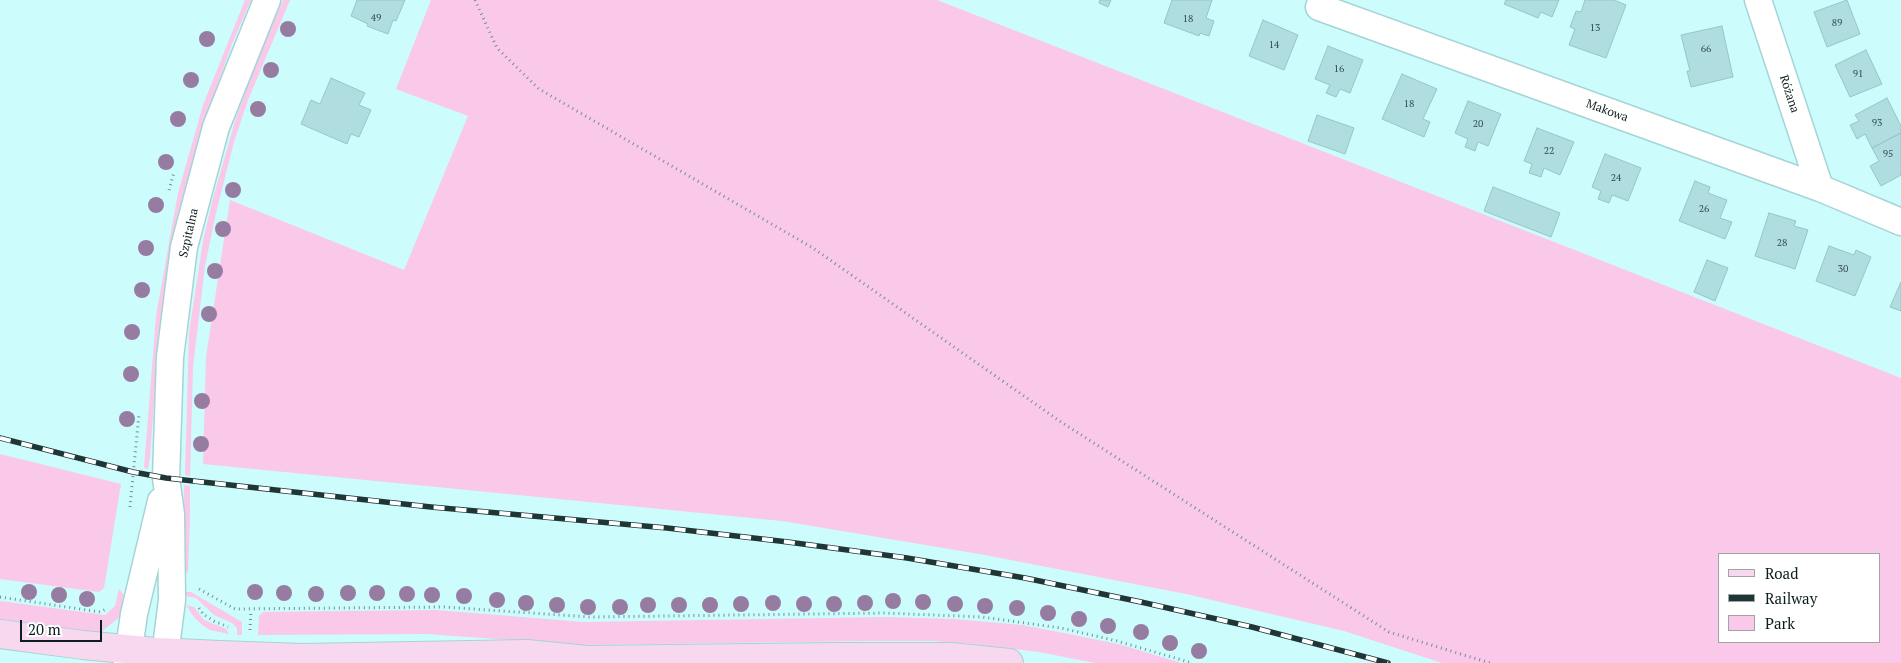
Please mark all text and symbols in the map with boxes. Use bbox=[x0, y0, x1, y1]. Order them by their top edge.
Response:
house number: 49 bbox=[371, 12, 381, 24]
house number: 18 bbox=[1183, 13, 1193, 25]
house number: 89 bbox=[1832, 17, 1842, 29]
house number: 13 bbox=[1590, 22, 1600, 34]
house number: 14 bbox=[1269, 39, 1279, 51]
house number: 66 bbox=[1701, 43, 1711, 55]
house number: 16 bbox=[1334, 63, 1344, 75]
house number: 91 bbox=[1853, 68, 1863, 80]
street label: Różana bbox=[1776, 73, 1802, 115]
street label: Makowa bbox=[1584, 97, 1630, 125]
house number: 18 bbox=[1404, 98, 1414, 110]
house number: 93 bbox=[1872, 117, 1882, 129]
house number: 20 bbox=[1473, 118, 1483, 130]
house number: 22 bbox=[1544, 145, 1554, 157]
house number: 95 bbox=[1883, 148, 1893, 160]
house number: 24 bbox=[1611, 172, 1621, 184]
house number: 26 bbox=[1699, 203, 1709, 215]
street label: Szpitalna bbox=[176, 207, 202, 259]
house number: 28 bbox=[1777, 237, 1787, 249]
house number: 30 bbox=[1838, 263, 1848, 275]
legend bbox=[1718, 553, 1881, 643]
text: Road bbox=[1765, 563, 1798, 583]
text: Railway bbox=[1765, 588, 1817, 608]
scale bar bbox=[22, 610, 105, 642]
text: Park bbox=[1765, 613, 1795, 633]
text: 20 m bbox=[28, 619, 61, 639]

